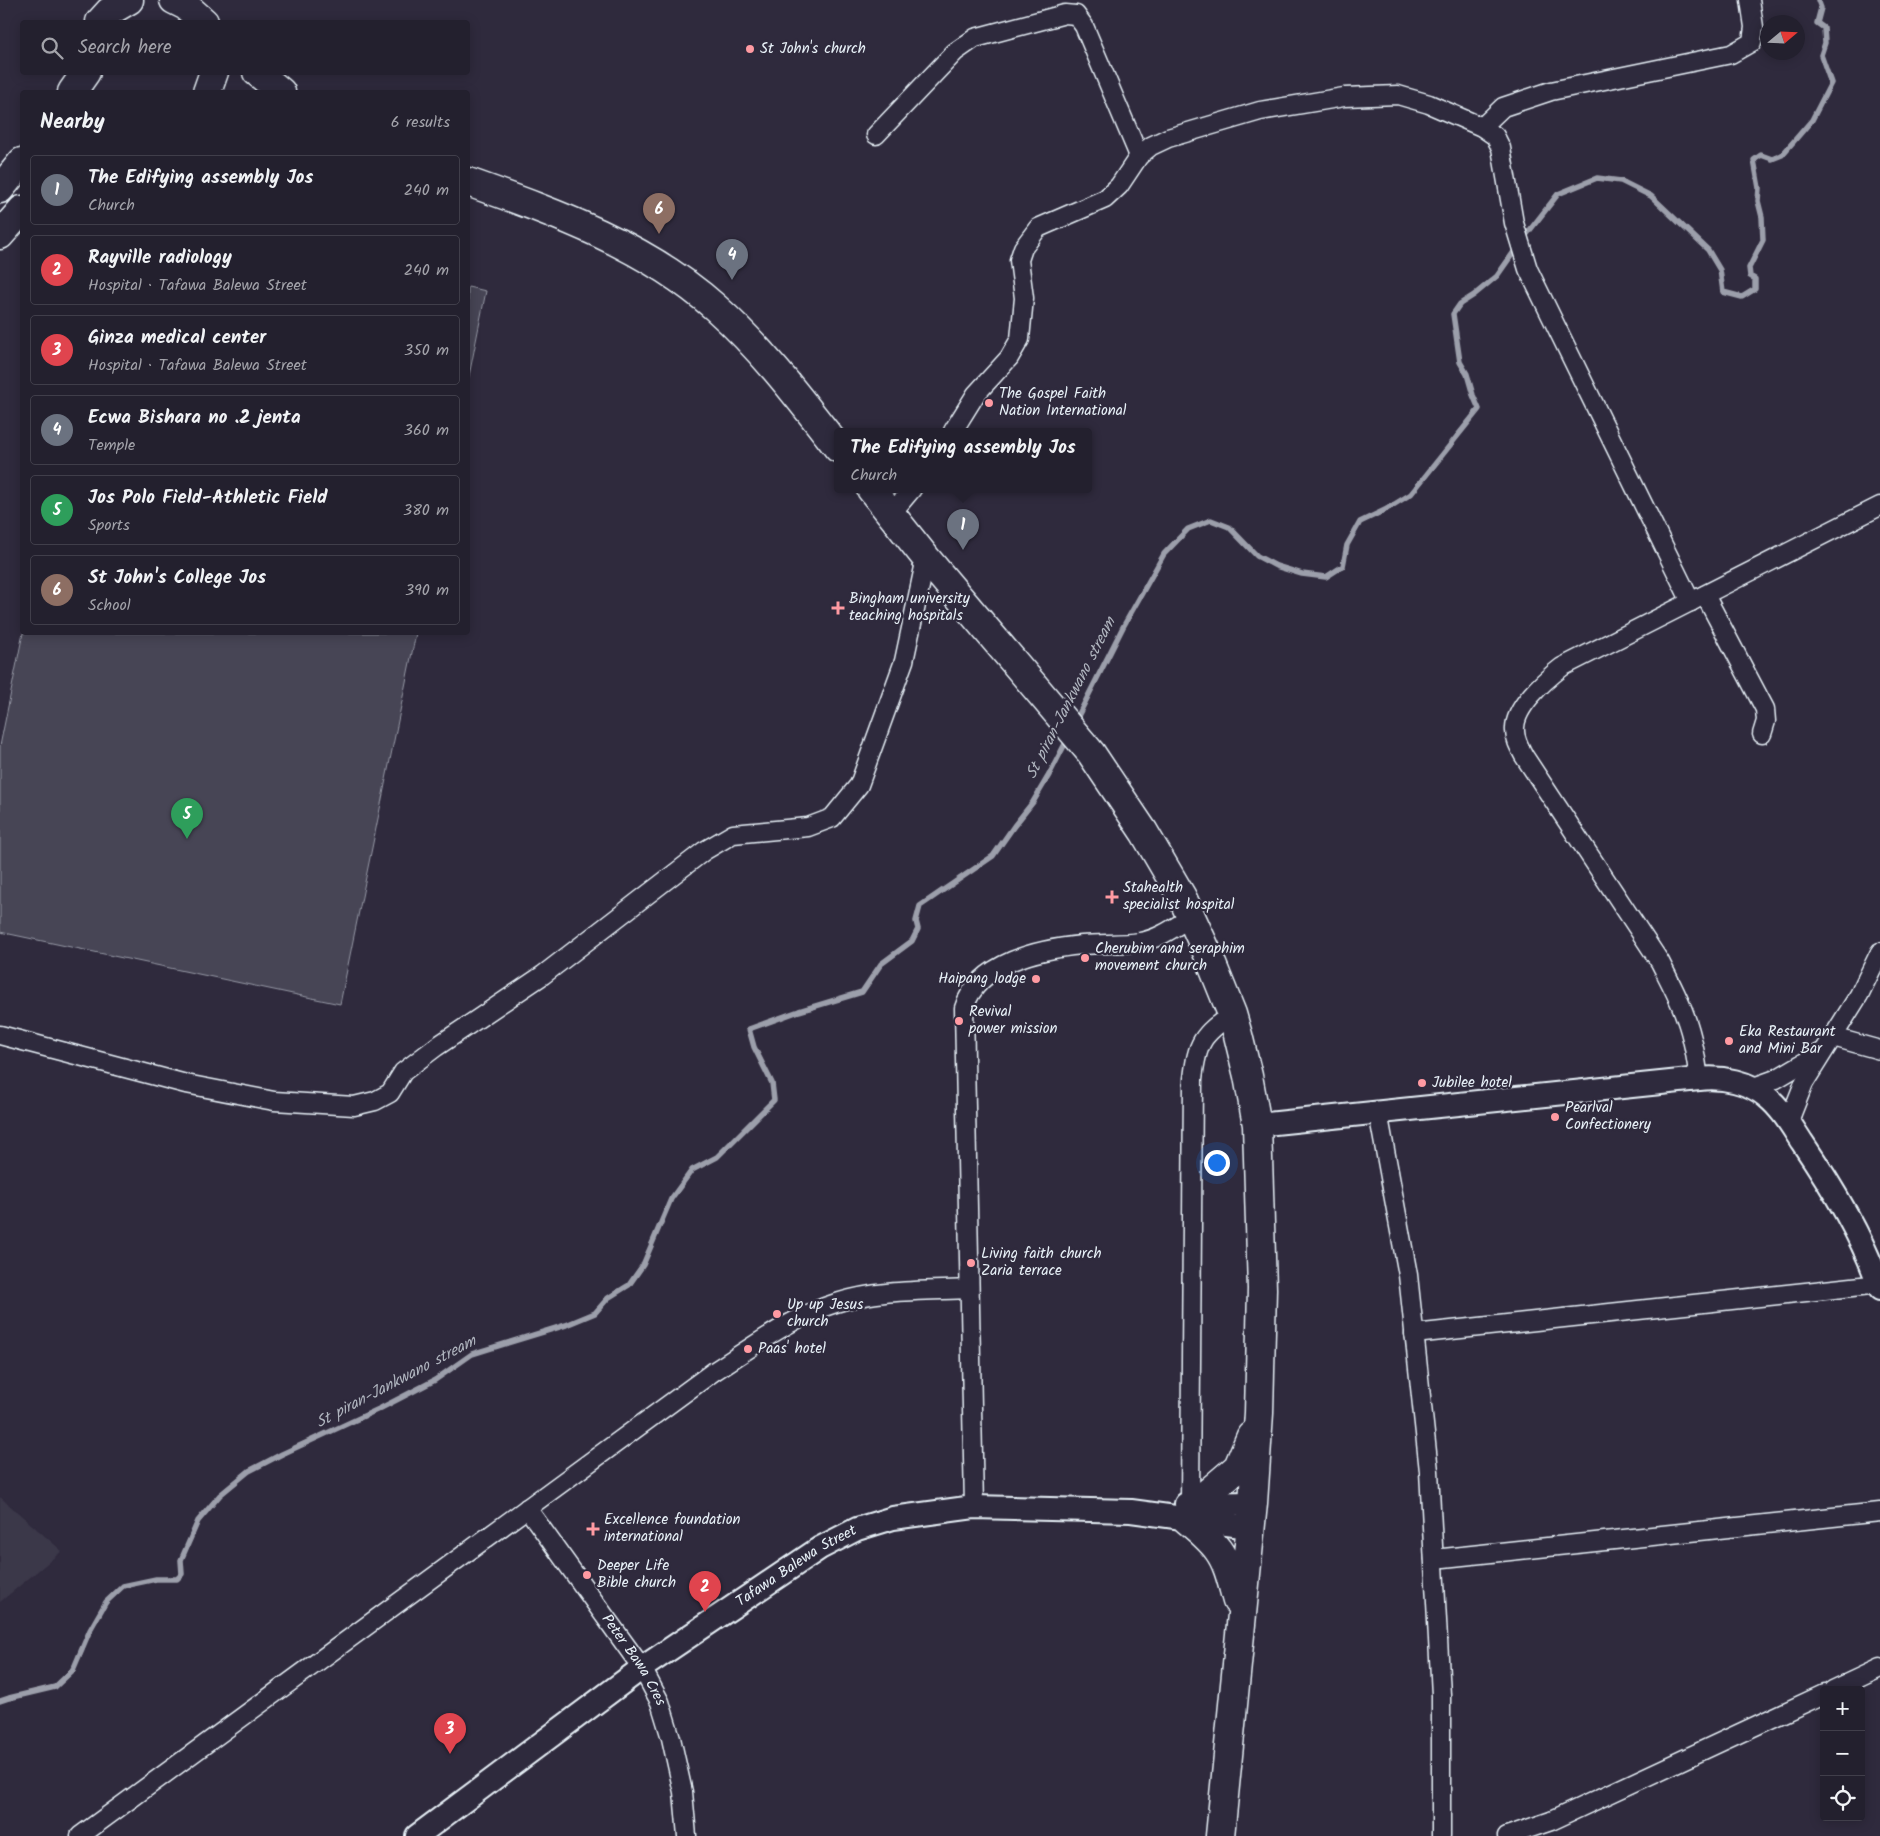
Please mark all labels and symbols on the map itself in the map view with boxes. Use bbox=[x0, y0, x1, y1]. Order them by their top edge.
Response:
north arrow bbox=[1760, 15, 1805, 60]
place label: St John's church bbox=[760, 37, 866, 61]
marker: St John's church bbox=[744, 43, 756, 55]
pin: 6 bbox=[643, 193, 675, 234]
pin: 4 bbox=[716, 239, 748, 280]
place label: The Gospel Faith Nation International bbox=[999, 382, 1127, 423]
marker: The Gospel Faith Nation International bbox=[983, 397, 995, 409]
pin: 1 bbox=[947, 509, 979, 550]
place label: Bingham university teaching hospitals bbox=[849, 587, 971, 628]
marker: Bingham university teaching hospitals bbox=[831, 601, 845, 615]
water label: St piran-Jankwano stream bbox=[1019, 612, 1123, 783]
pin: 5 bbox=[171, 798, 203, 839]
place label: Stahealth specialist hospital bbox=[1123, 876, 1235, 917]
marker: Stahealth specialist hospital bbox=[1105, 890, 1119, 904]
place label: Cherubim and seraphim movement church bbox=[1095, 937, 1245, 978]
marker: Cherubim and seraphim movement church bbox=[1079, 952, 1091, 964]
place label: Haipang lodge bbox=[938, 967, 1026, 991]
marker: Haipang lodge bbox=[1030, 973, 1042, 985]
place label: Revival power mission bbox=[968, 1000, 1057, 1041]
marker: Revival power mission bbox=[953, 1015, 965, 1027]
place label: Eka Restaurant and Mini Bar bbox=[1739, 1020, 1836, 1061]
marker: Eka Restaurant and Mini Bar bbox=[1723, 1035, 1735, 1047]
place label: Jubilee hotel bbox=[1432, 1071, 1512, 1095]
marker: Jubilee hotel bbox=[1416, 1077, 1428, 1089]
place label: Pearlval Confectionery bbox=[1565, 1096, 1652, 1137]
marker: Pearlval Confectionery bbox=[1549, 1111, 1561, 1123]
your location bbox=[1204, 1150, 1230, 1176]
place label: Living faith church Zaria terrace bbox=[981, 1242, 1102, 1283]
marker: Living faith church Zaria terrace bbox=[965, 1257, 977, 1269]
place label: Up up Jesus church bbox=[787, 1293, 864, 1334]
marker: Up up Jesus church bbox=[771, 1308, 783, 1320]
water label: St piran-Jankwano stream bbox=[311, 1328, 482, 1435]
place label: Paas' hotel bbox=[758, 1337, 826, 1361]
marker: Paas' hotel bbox=[742, 1343, 754, 1355]
place label: Excellence foundation international bbox=[604, 1508, 740, 1549]
street label: Tafawa Balewa Street bbox=[731, 1519, 861, 1613]
marker: Excellence foundation international bbox=[586, 1522, 600, 1536]
place label: Deeper Life Bible church bbox=[597, 1554, 676, 1595]
marker: Deeper Life Bible church bbox=[581, 1569, 593, 1581]
pin: 2 bbox=[689, 1571, 721, 1612]
street label: Peter Bawa Cres bbox=[595, 1609, 672, 1711]
pin: 3 bbox=[434, 1713, 466, 1754]

